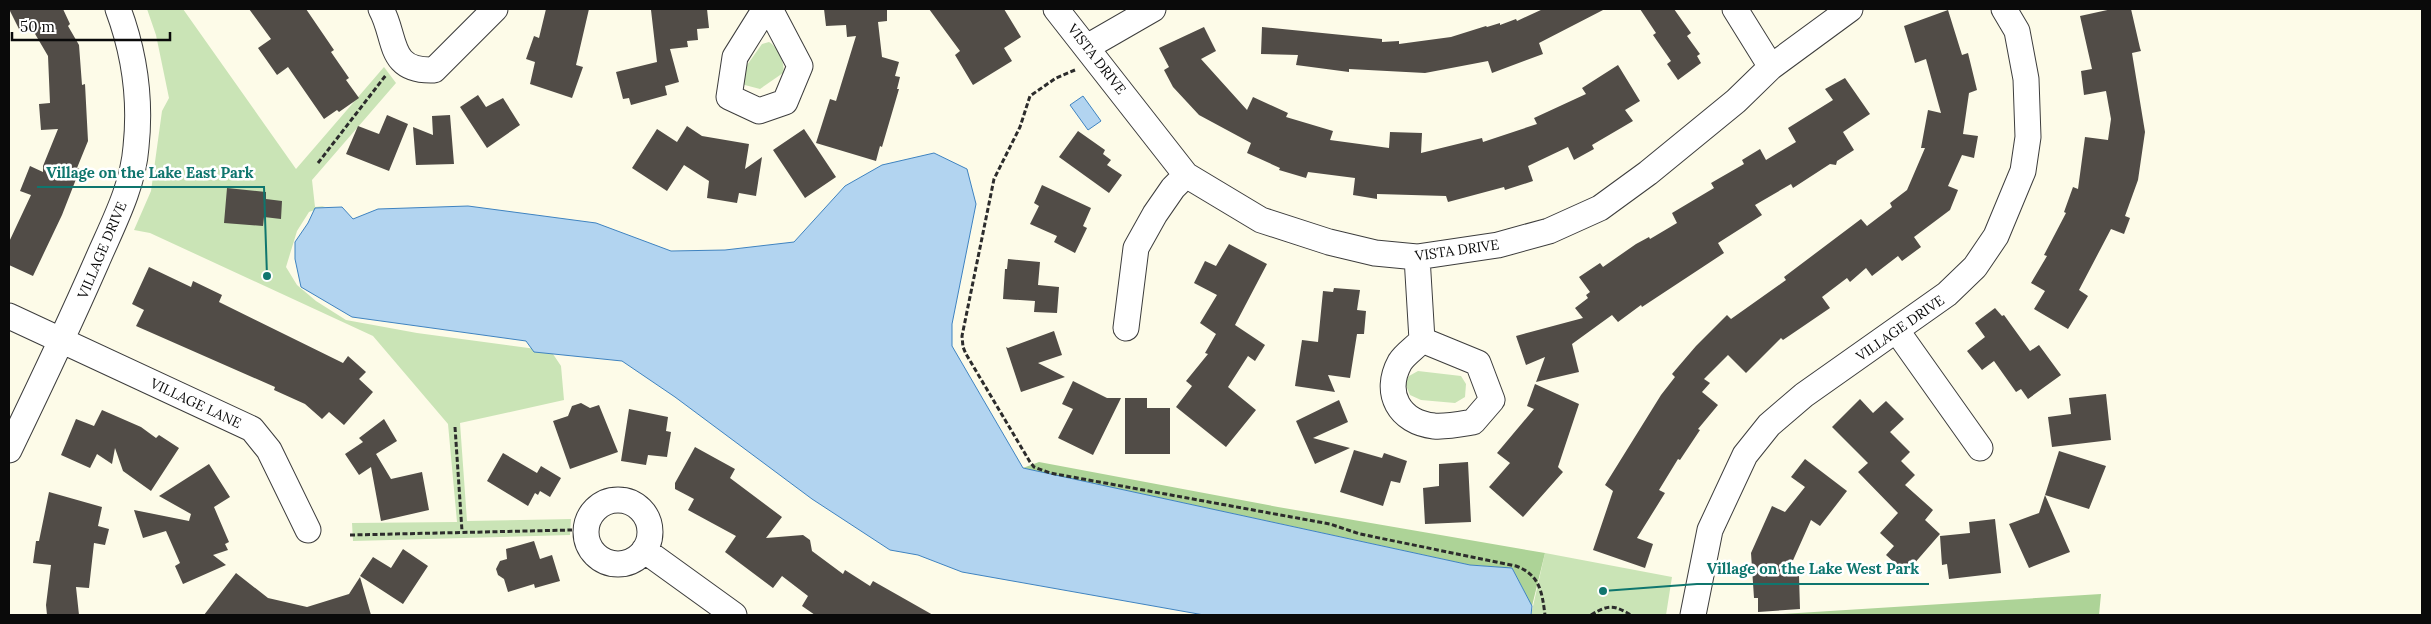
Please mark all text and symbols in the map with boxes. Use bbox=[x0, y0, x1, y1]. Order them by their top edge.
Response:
scale bar bbox=[12, 10, 170, 42]
text: 50 m bbox=[20, 17, 55, 36]
street label: VISTA DRIVE bbox=[1063, 19, 1130, 98]
callout: Village on the Lake East Park bbox=[37, 157, 264, 187]
text: Village on the Lake East Park bbox=[46, 163, 254, 182]
street label: VILLAGE DRIVE bbox=[73, 199, 131, 302]
street label: VISTA DRIVE bbox=[1413, 235, 1500, 265]
street label: VILLAGE DRIVE bbox=[1852, 291, 1948, 366]
street label: VILLAGE LANE bbox=[147, 374, 245, 432]
callout: Village on the Lake West Park bbox=[1697, 554, 1929, 584]
text: Village on the Lake West Park bbox=[1707, 559, 1919, 578]

